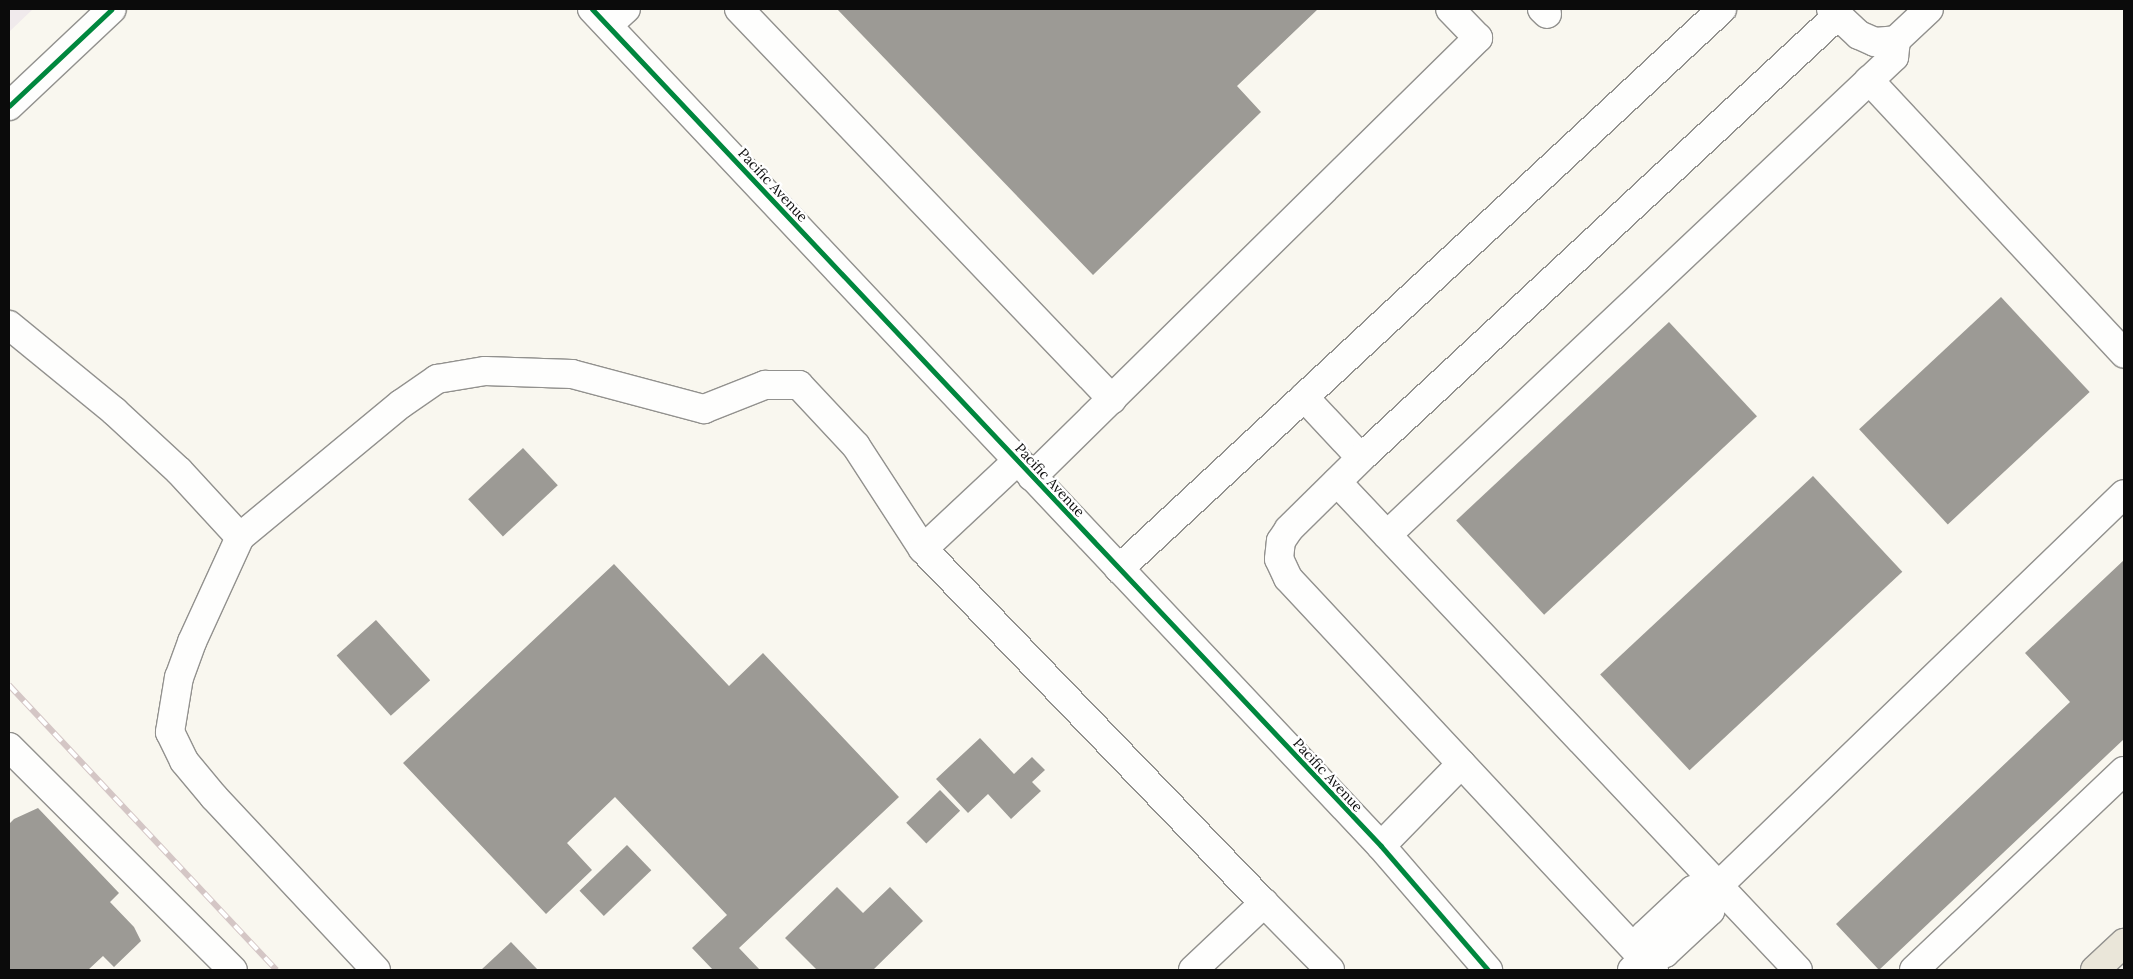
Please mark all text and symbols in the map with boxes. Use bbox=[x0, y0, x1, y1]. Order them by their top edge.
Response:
street label: Pacific Avenue bbox=[735, 145, 811, 225]
street label: Pacific Avenue bbox=[1012, 440, 1088, 520]
street label: Pacific Avenue bbox=[1290, 735, 1366, 815]

